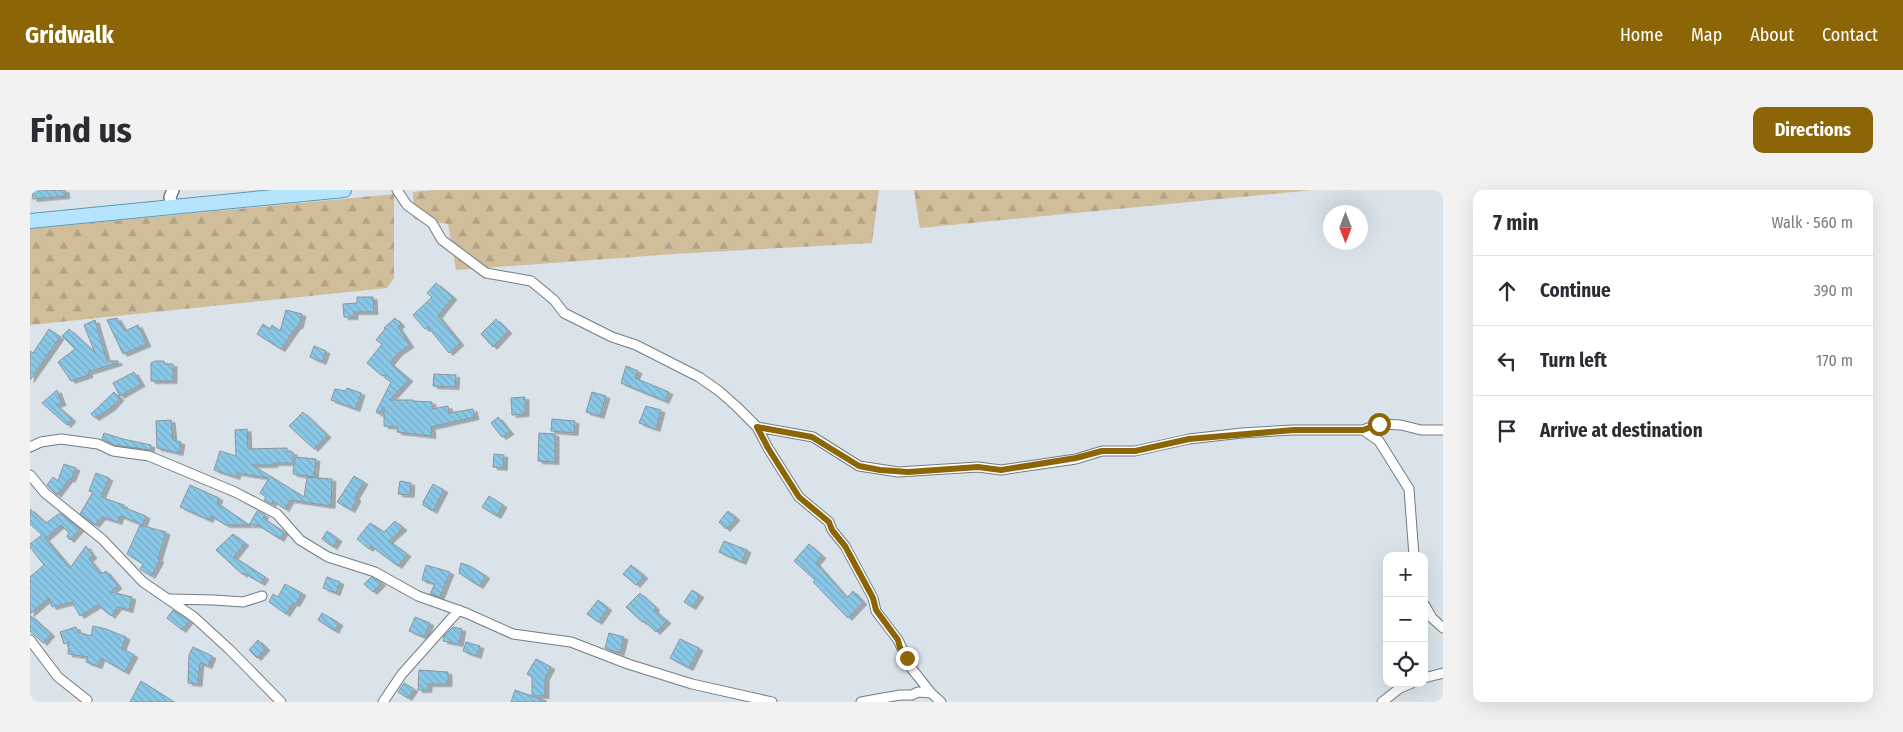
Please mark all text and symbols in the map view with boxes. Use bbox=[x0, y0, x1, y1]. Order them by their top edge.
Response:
text: Gridwalk bbox=[25, 21, 114, 49]
text: Home bbox=[1620, 24, 1663, 46]
text: Map bbox=[1691, 24, 1722, 46]
text: About bbox=[1750, 24, 1794, 46]
text: Contact bbox=[1822, 24, 1878, 46]
button: Directions bbox=[1753, 107, 1873, 153]
text: Find us bbox=[30, 109, 132, 151]
north arrow bbox=[1323, 205, 1368, 250]
text: 7 min bbox=[1493, 210, 1539, 236]
text: Walk · 560 m bbox=[1772, 213, 1853, 232]
icon: ahead bbox=[1493, 277, 1521, 305]
text: Continue bbox=[1540, 279, 1611, 302]
text: 390 m bbox=[1814, 281, 1853, 300]
icon: left bbox=[1493, 347, 1521, 375]
text: Turn left bbox=[1540, 349, 1607, 372]
text: 170 m bbox=[1816, 351, 1853, 370]
route start bbox=[1368, 413, 1391, 436]
icon: arrive bbox=[1493, 417, 1521, 445]
text: Arrive at destination bbox=[1540, 419, 1703, 442]
map controls bbox=[1383, 552, 1428, 687]
button: + bbox=[1383, 552, 1428, 597]
button: − bbox=[1383, 597, 1428, 642]
button: locate bbox=[1383, 642, 1428, 687]
route end bbox=[896, 647, 919, 670]

